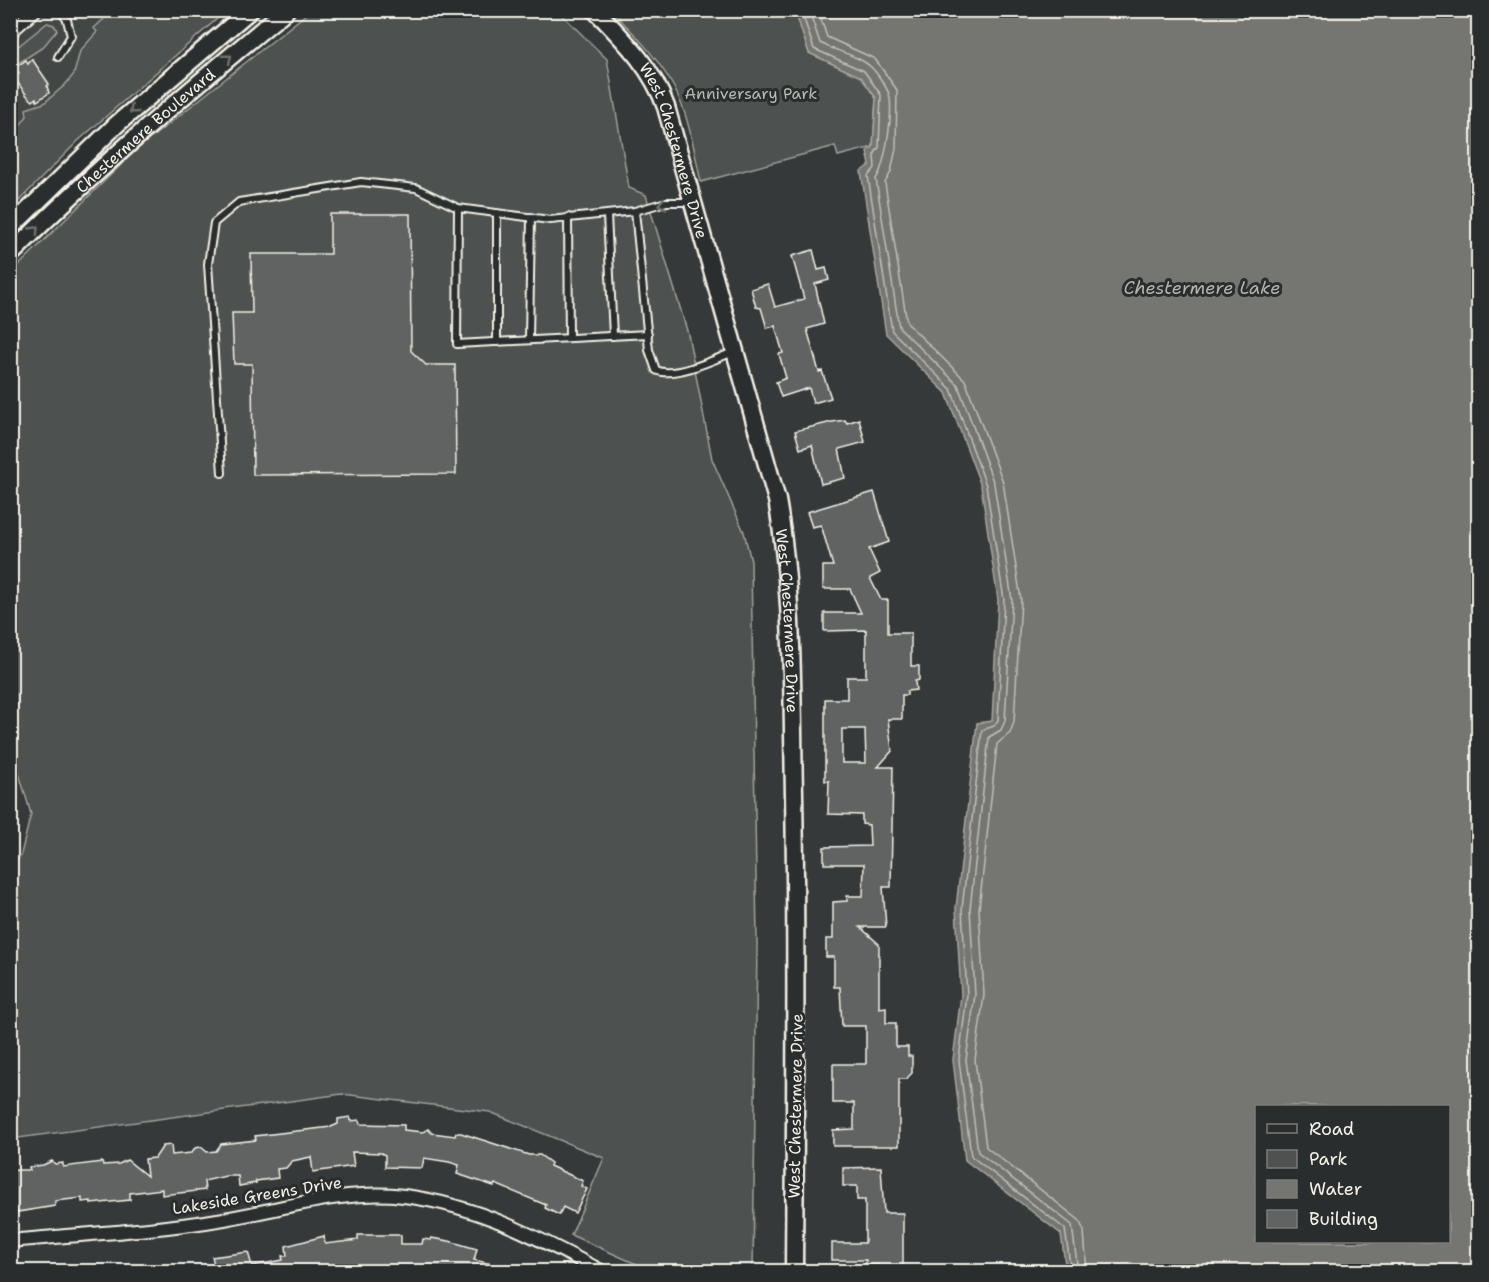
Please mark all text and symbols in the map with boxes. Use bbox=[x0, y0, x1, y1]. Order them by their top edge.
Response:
one-way arrow bbox=[222, 54, 233, 65]
street label: West Chestermere Drive bbox=[634, 59, 713, 241]
street label: Chestermere Boulevard bbox=[71, 64, 220, 198]
park label: Anniversary Park bbox=[685, 83, 817, 104]
one-way arrow bbox=[129, 103, 140, 114]
one-way arrow bbox=[658, 196, 668, 209]
one-way arrow bbox=[28, 227, 39, 238]
water label: Chestermere Lake bbox=[1124, 276, 1280, 300]
street label: West Chestermere Drive bbox=[771, 527, 803, 713]
street label: West Chestermere Drive bbox=[783, 1014, 808, 1199]
legend bbox=[1255, 1105, 1450, 1243]
text: Road bbox=[1309, 1117, 1354, 1141]
text: Park bbox=[1309, 1147, 1348, 1171]
street label: Lakeside Greens Drive bbox=[171, 1172, 343, 1219]
text: Water bbox=[1309, 1177, 1362, 1201]
text: Building bbox=[1309, 1207, 1378, 1231]

